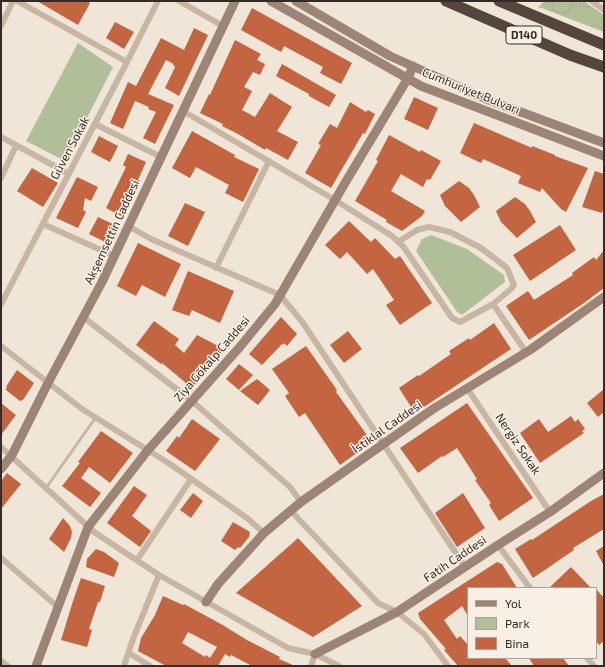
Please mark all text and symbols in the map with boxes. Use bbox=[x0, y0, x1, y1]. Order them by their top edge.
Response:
road number: D140 bbox=[506, 26, 542, 44]
street label: Cumhuriyet Bulvarı bbox=[420, 65, 522, 117]
street label: Güven Sokak bbox=[47, 114, 93, 182]
street label: Akşemsettin Caddesi bbox=[81, 177, 143, 287]
street label: Ziya Gökalp Caddesi bbox=[171, 313, 253, 405]
street label: İstiklal Caddesi bbox=[349, 398, 425, 456]
street label: Nergiz Sokak bbox=[492, 411, 544, 477]
street label: Fatih Caddesi bbox=[421, 533, 489, 585]
legend bbox=[467, 587, 597, 659]
text: Yol bbox=[505, 596, 521, 610]
text: Park bbox=[505, 616, 530, 630]
text: Bina bbox=[505, 636, 529, 650]

